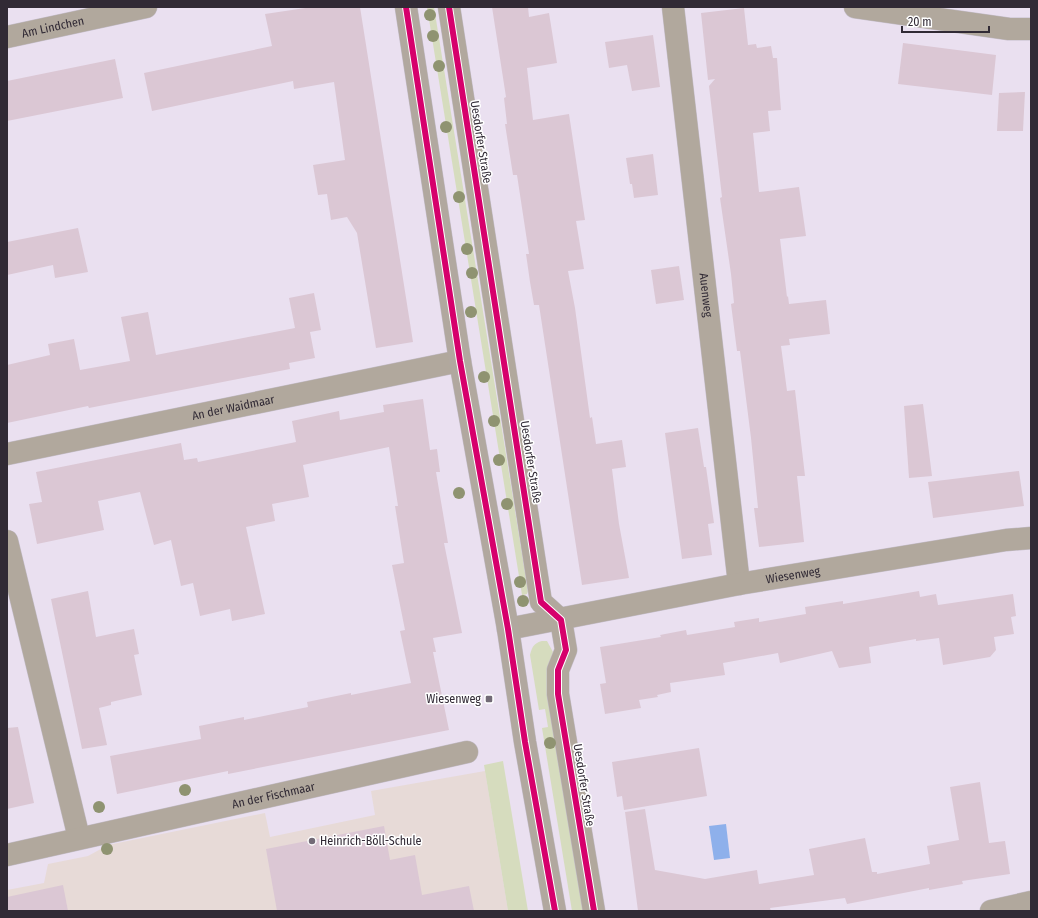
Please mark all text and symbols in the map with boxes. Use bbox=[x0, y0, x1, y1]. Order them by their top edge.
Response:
scale bar bbox=[902, 8, 989, 34]
street label: Am Lindchen bbox=[21, 14, 85, 41]
text: 20 m bbox=[908, 15, 932, 29]
street label: Uesdorfer Straße bbox=[468, 100, 494, 184]
street label: Auenweg bbox=[696, 272, 715, 318]
street label: An der Waidmaar bbox=[191, 392, 277, 423]
street label: Uesdorfer Straße bbox=[518, 420, 544, 504]
street label: Wiesenweg bbox=[765, 564, 821, 586]
place label: Wiesenweg bbox=[426, 692, 481, 706]
marker: Wiesenweg bbox=[484, 694, 494, 704]
street label: Uesdorfer Straße bbox=[571, 743, 597, 827]
street label: An der Fischmaar bbox=[231, 779, 317, 811]
place label: Heinrich-Böll-Schule bbox=[320, 834, 421, 848]
marker: Heinrich-Böll-Schule bbox=[307, 836, 317, 846]

